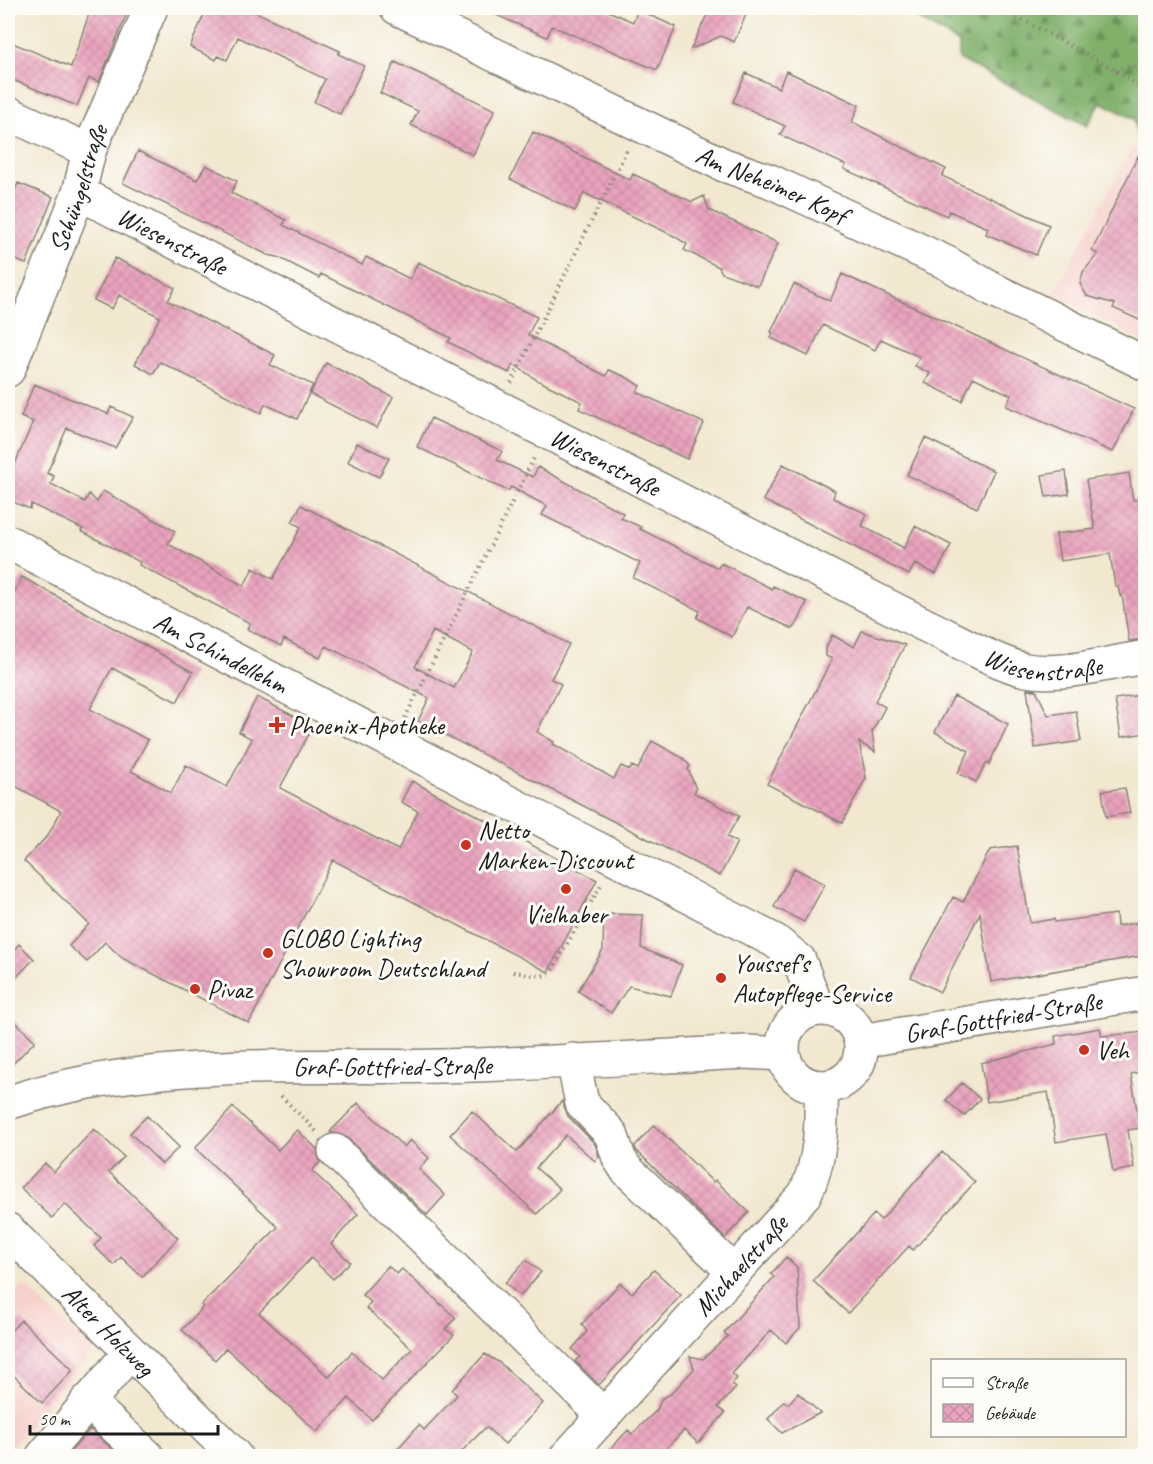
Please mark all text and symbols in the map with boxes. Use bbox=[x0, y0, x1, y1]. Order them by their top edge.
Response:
street label: Schüngelstraße bbox=[41, 117, 117, 257]
street label: Am Neheimer Kopf bbox=[690, 138, 858, 234]
street label: Wiesenstraße bbox=[112, 199, 235, 284]
street label: Wiesenstraße bbox=[545, 420, 668, 505]
street label: Am Schindellehm bbox=[148, 605, 295, 702]
street label: Wiesenstraße bbox=[979, 640, 1107, 689]
place label: Phoenix-Apotheke bbox=[289, 709, 445, 742]
marker: Phoenix-Apotheke bbox=[270, 718, 284, 732]
place label: Netto Marken-Discount bbox=[478, 814, 635, 877]
marker: Netto Marken-Discount bbox=[459, 838, 473, 852]
marker: Vielhaber bbox=[559, 882, 573, 896]
place label: Vielhaber bbox=[525, 898, 610, 931]
place label: GLOBO Lighting Showroom Deutschland bbox=[280, 922, 489, 985]
marker: GLOBO Lighting Showroom Deutschland bbox=[261, 946, 275, 960]
place label: Youssef's Autopflege-Service bbox=[733, 947, 893, 1010]
marker: Youssef's Autopflege-Service bbox=[714, 971, 728, 985]
place label: Pivaz bbox=[207, 973, 254, 1006]
marker: Pivaz bbox=[188, 982, 202, 996]
street label: Graf-Gottfried-Straße bbox=[902, 984, 1106, 1050]
place label: Veh bbox=[1096, 1034, 1130, 1067]
marker: Veh bbox=[1077, 1043, 1091, 1057]
street label: Graf-Gottfried-Straße bbox=[293, 1049, 495, 1084]
street label: Michaelstraße bbox=[687, 1206, 797, 1323]
street label: Alter Holzweg bbox=[55, 1277, 163, 1385]
legend bbox=[931, 1359, 1126, 1437]
text: Straße bbox=[985, 1372, 1029, 1394]
scale bar bbox=[30, 1398, 218, 1436]
text: Gebäude bbox=[985, 1402, 1036, 1424]
text: 50 m bbox=[39, 1408, 72, 1430]

